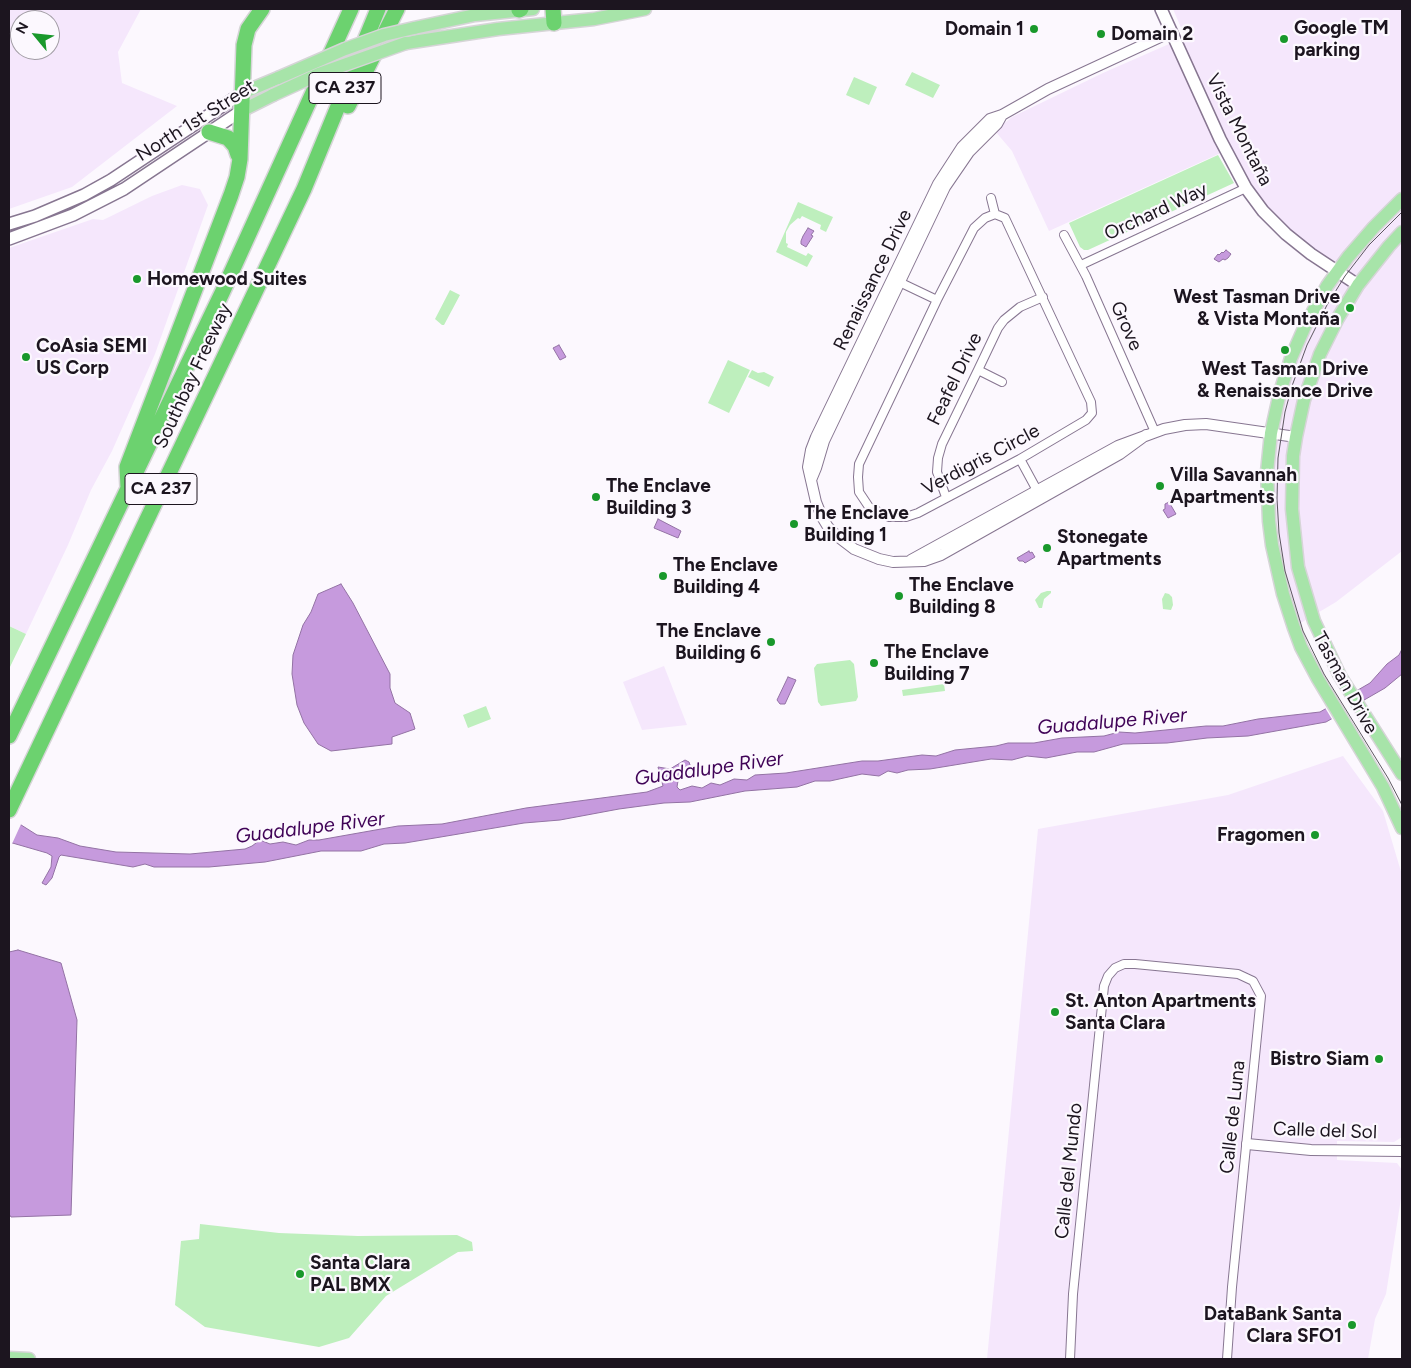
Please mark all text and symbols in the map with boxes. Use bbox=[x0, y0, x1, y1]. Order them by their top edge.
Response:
north arrow bbox=[10, 10, 60, 60]
place label: Google TM parking bbox=[1294, 17, 1389, 61]
place label: Domain 1 bbox=[945, 18, 1024, 40]
text: N bbox=[12, 19, 32, 37]
marker: Domain 1 bbox=[1028, 23, 1040, 35]
place label: Domain 2 bbox=[1111, 23, 1193, 45]
marker: Domain 2 bbox=[1095, 28, 1107, 40]
marker: Google TM parking bbox=[1278, 33, 1290, 45]
street label: Vista Montaña bbox=[1201, 70, 1277, 190]
road number: CA 237 bbox=[309, 73, 381, 104]
street label: North 1st Street bbox=[132, 75, 260, 167]
street label: Orchard Way bbox=[1101, 178, 1211, 246]
street label: Renaissance Drive bbox=[829, 206, 917, 354]
place label: Homewood Suites bbox=[147, 268, 307, 290]
marker: Homewood Suites bbox=[131, 273, 143, 285]
place label: West Tasman Drive & Vista Montaña bbox=[1173, 286, 1340, 330]
street label: Grove bbox=[1105, 298, 1147, 354]
street label: Southbay Freeway bbox=[149, 300, 237, 452]
marker: West Tasman Drive & Vista Montaña bbox=[1344, 302, 1356, 314]
street label: Feafel Drive bbox=[923, 329, 987, 429]
place label: CoAsia SEMI US Corp bbox=[36, 335, 147, 379]
marker: West Tasman Drive & Renaissance Drive bbox=[1279, 344, 1291, 356]
marker: CoAsia SEMI US Corp bbox=[20, 351, 32, 363]
place label: West Tasman Drive & Renaissance Drive bbox=[1197, 358, 1373, 402]
street label: Verdigris Circle bbox=[918, 420, 1044, 500]
place label: Villa Savannah Apartments bbox=[1170, 464, 1297, 508]
road number: CA 237 bbox=[125, 474, 197, 504]
place label: The Enclave Building 3 bbox=[606, 475, 711, 519]
marker: Villa Savannah Apartments bbox=[1154, 480, 1166, 492]
marker: The Enclave Building 3 bbox=[590, 491, 602, 503]
place label: The Enclave Building 1 bbox=[804, 502, 909, 546]
marker: The Enclave Building 1 bbox=[788, 518, 800, 530]
place label: Stonegate Apartments bbox=[1057, 526, 1161, 570]
marker: Stonegate Apartments bbox=[1041, 542, 1053, 554]
place label: The Enclave Building 4 bbox=[673, 554, 778, 598]
marker: The Enclave Building 4 bbox=[657, 570, 669, 582]
place label: The Enclave Building 8 bbox=[909, 574, 1014, 618]
marker: The Enclave Building 8 bbox=[893, 590, 905, 602]
place label: The Enclave Building 6 bbox=[656, 620, 761, 664]
street label: Tasman Drive bbox=[1308, 628, 1382, 738]
marker: The Enclave Building 6 bbox=[765, 636, 777, 648]
place label: The Enclave Building 7 bbox=[884, 641, 989, 685]
marker: The Enclave Building 7 bbox=[868, 657, 880, 669]
water label: Guadalupe River bbox=[1036, 704, 1188, 740]
water label: Guadalupe River bbox=[633, 747, 785, 791]
water label: Guadalupe River bbox=[234, 807, 386, 849]
place label: Fragomen bbox=[1217, 824, 1305, 846]
marker: Fragomen bbox=[1309, 829, 1321, 841]
place label: St. Anton Apartments Santa Clara bbox=[1065, 990, 1256, 1034]
marker: St. Anton Apartments Santa Clara bbox=[1049, 1006, 1061, 1018]
place label: Bistro Siam bbox=[1270, 1048, 1369, 1070]
marker: Bistro Siam bbox=[1373, 1053, 1385, 1065]
street label: Calle de Luna bbox=[1216, 1059, 1250, 1175]
street label: Calle del Mundo bbox=[1051, 1102, 1087, 1240]
street label: Calle del Sol bbox=[1273, 1118, 1377, 1144]
place label: Santa Clara PAL BMX bbox=[310, 1252, 410, 1296]
marker: Santa Clara PAL BMX bbox=[294, 1268, 306, 1280]
place label: DataBank Santa Clara SFO1 bbox=[1204, 1303, 1342, 1347]
marker: DataBank Santa Clara SFO1 bbox=[1346, 1319, 1358, 1331]

